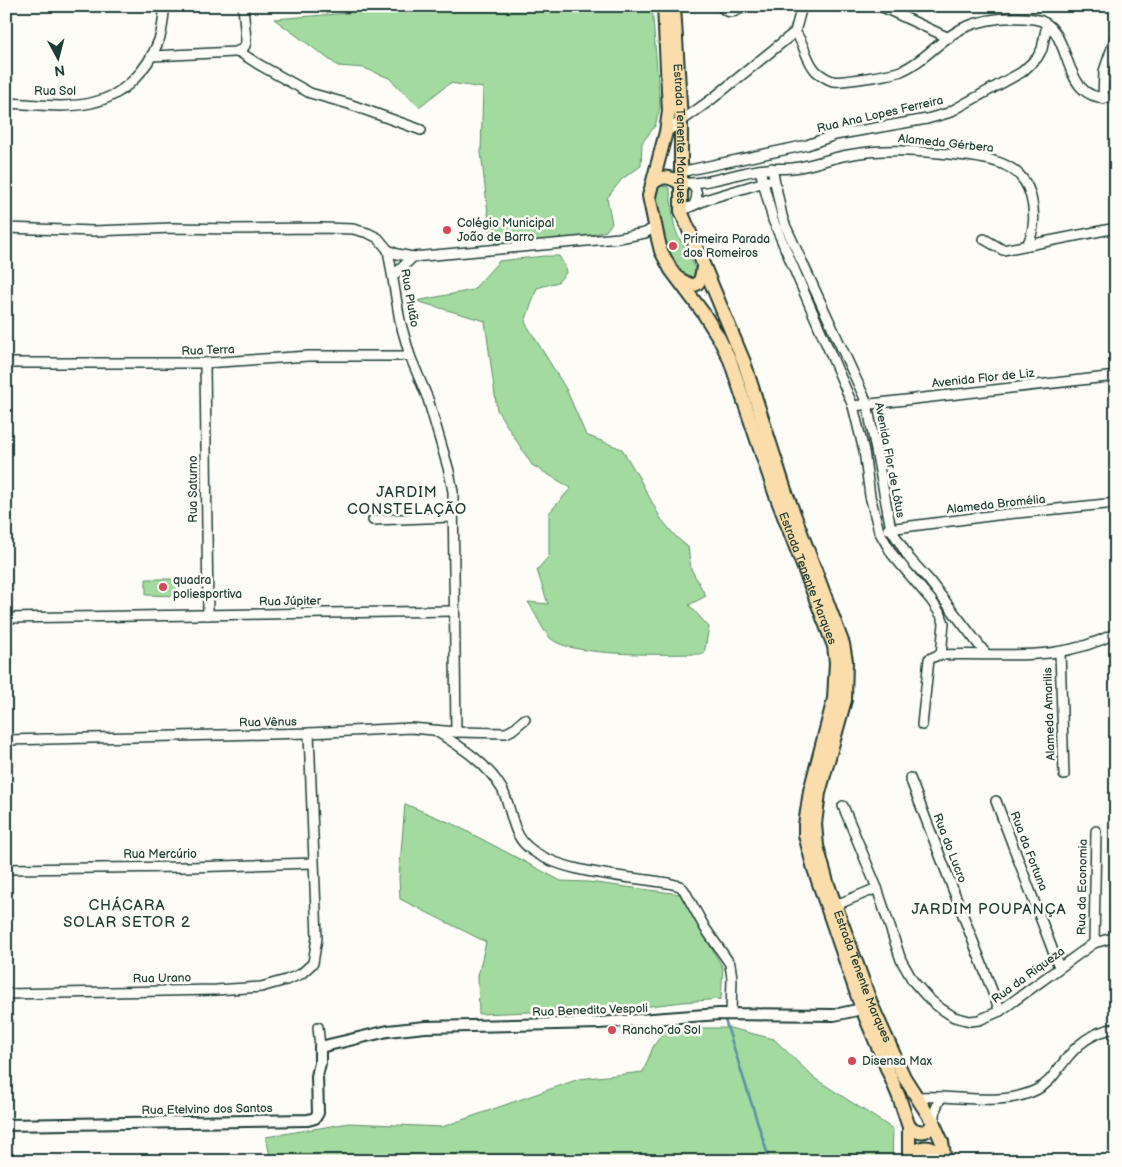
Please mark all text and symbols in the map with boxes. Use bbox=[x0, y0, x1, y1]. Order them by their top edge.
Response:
north arrow bbox=[32, 32, 82, 82]
text: N bbox=[53, 61, 66, 79]
street label: Estrada Tenente Marques bbox=[670, 63, 688, 204]
street label: Rua Sol bbox=[34, 84, 76, 99]
street label: Rua Ana Lopes Ferreira bbox=[816, 93, 945, 136]
street label: Alameda Gérbera bbox=[897, 131, 995, 156]
place label: Colégio Municipal João de Barro bbox=[457, 216, 554, 245]
marker: Colégio Municipal João de Barro bbox=[441, 224, 453, 236]
place label: Primeira Parada dos Romeiros bbox=[683, 232, 770, 261]
marker: Primeira Parada dos Romeiros bbox=[667, 240, 679, 252]
street label: Rua Plutão bbox=[397, 268, 422, 329]
street label: Rua Terra bbox=[181, 342, 235, 359]
street label: Avenida Flor de Liz bbox=[931, 366, 1035, 391]
street label: Avenida Flor de Lótus bbox=[871, 401, 908, 519]
street label: Rua Saturno bbox=[186, 455, 201, 523]
district label: JARDIM CONSTELAÇÃO bbox=[347, 483, 467, 519]
street label: Alameda Bromélia bbox=[946, 492, 1046, 517]
street label: Estrada Tenente Marques bbox=[775, 510, 840, 647]
place label: quadra poliesportiva bbox=[173, 573, 242, 602]
marker: quadra poliesportiva bbox=[157, 581, 169, 593]
street label: Rua Júpiter bbox=[259, 593, 322, 610]
street label: Alameda Amarilis bbox=[1040, 667, 1059, 761]
street label: Rua Vênus bbox=[239, 714, 297, 731]
street label: Rua da Fortuna bbox=[1006, 809, 1051, 893]
street label: Rua do Lucro bbox=[929, 811, 970, 885]
street label: Rua da Economia bbox=[1074, 838, 1091, 935]
street label: Rua Mercúrio bbox=[123, 847, 197, 862]
district label: CHÁCARA SOLAR SETOR 2 bbox=[63, 896, 191, 932]
district label: JARDIM POUPANÇA bbox=[911, 900, 1067, 919]
street label: Estrada Tenente Marques bbox=[830, 908, 894, 1045]
street label: Rua da Riqueza bbox=[989, 944, 1068, 1007]
street label: Rua Urano bbox=[133, 970, 192, 987]
street label: Rua Benedito Vespoli bbox=[532, 1001, 648, 1020]
place label: Rancho do Sol bbox=[622, 1023, 701, 1038]
marker: Rancho do Sol bbox=[606, 1024, 618, 1036]
place label: Disensa Max bbox=[862, 1054, 933, 1069]
marker: Disensa Max bbox=[846, 1055, 858, 1067]
street label: Rua Etelvino dos Santos bbox=[141, 1101, 273, 1118]

